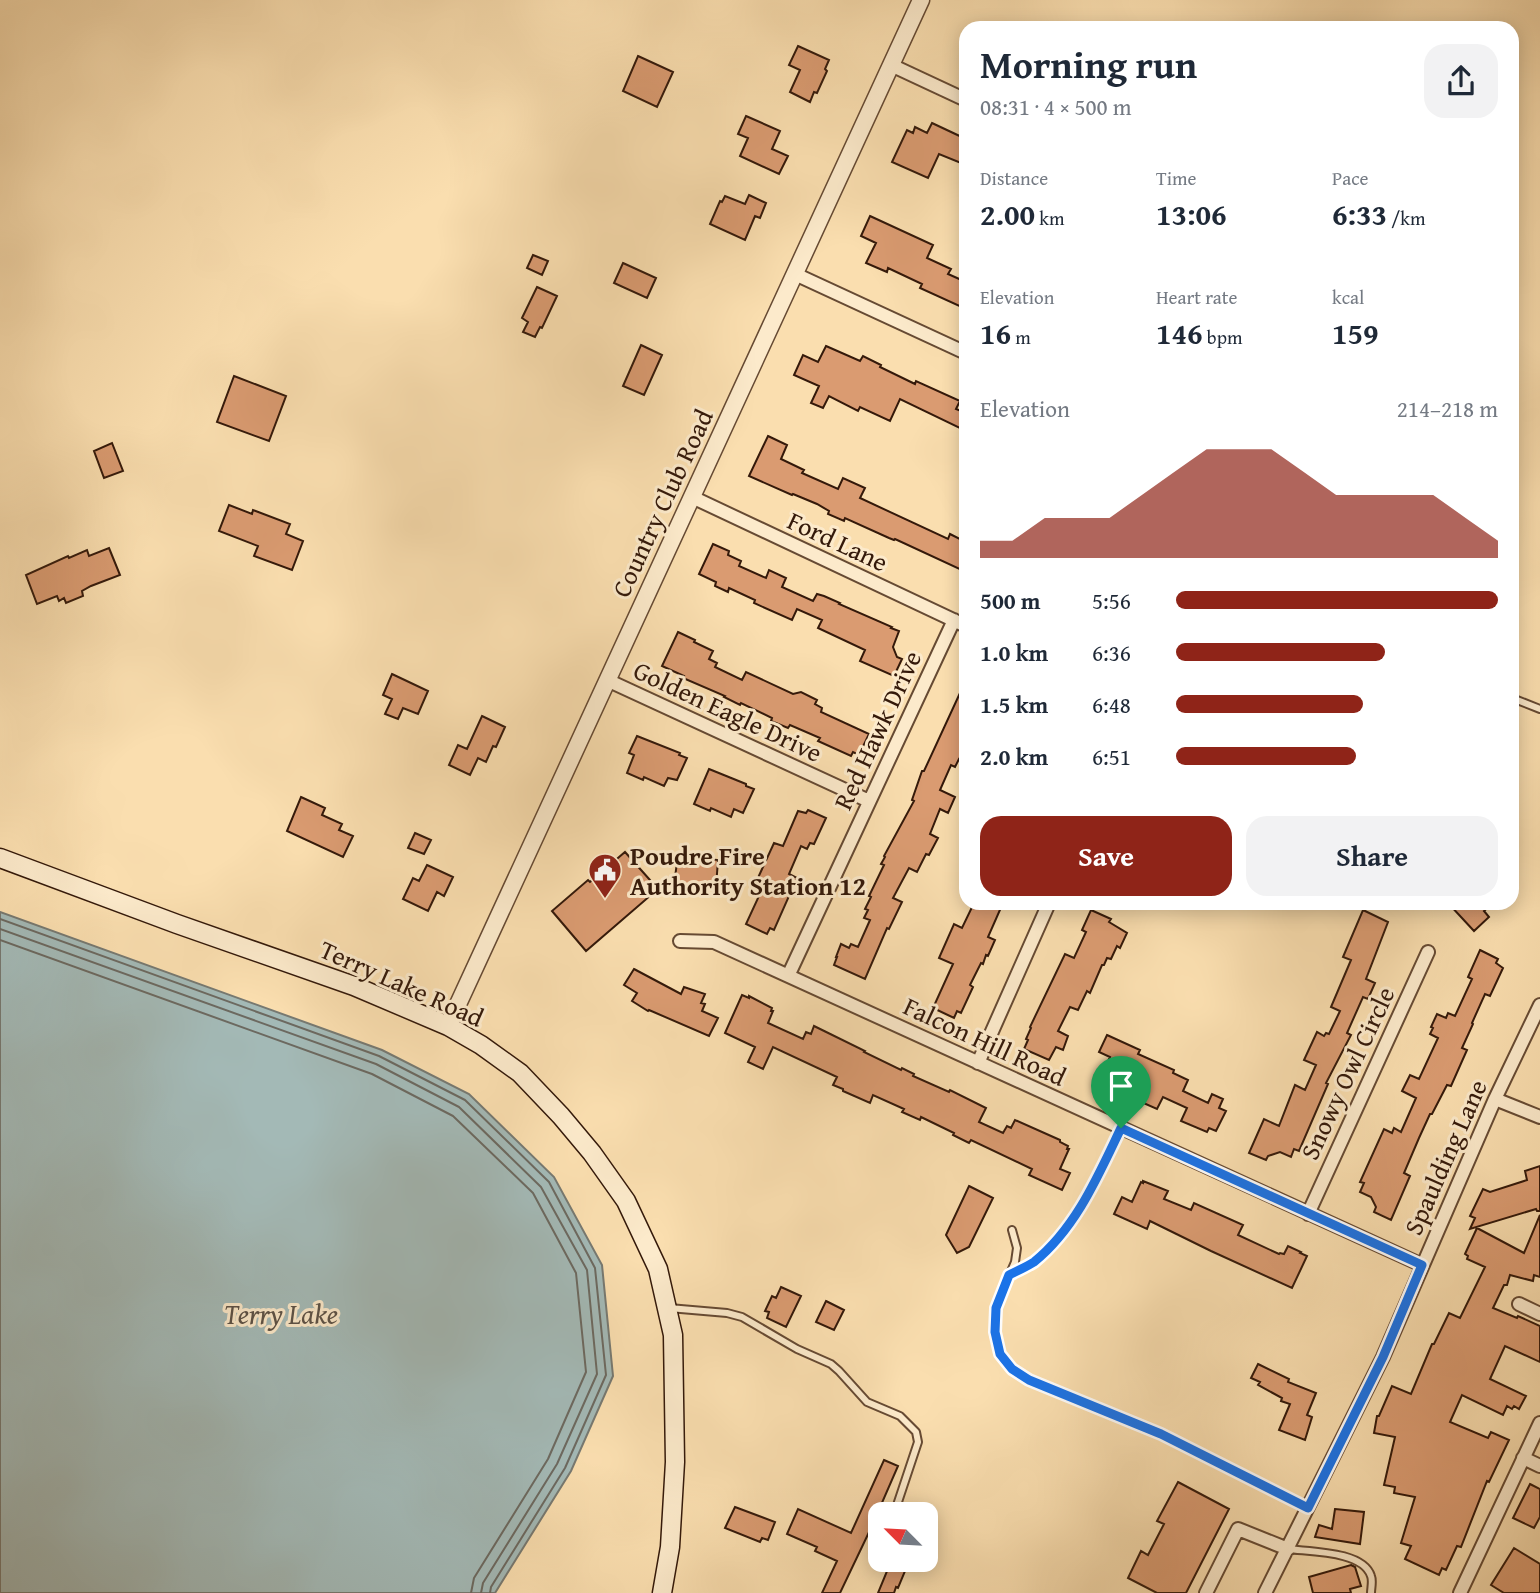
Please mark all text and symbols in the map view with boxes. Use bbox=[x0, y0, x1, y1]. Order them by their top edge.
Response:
text: Morning run bbox=[980, 36, 1197, 92]
button: share bbox=[1424, 44, 1498, 118]
text: 08:31 · 4 × 500 m bbox=[980, 90, 1132, 123]
text: Distance bbox=[980, 164, 1048, 192]
text: Time bbox=[1156, 164, 1196, 192]
text: Pace bbox=[1332, 164, 1369, 192]
text: 2.00 bbox=[980, 192, 1035, 236]
text: 13:06 bbox=[1156, 192, 1227, 236]
text: 6:33 bbox=[1332, 192, 1387, 236]
text: km bbox=[1035, 204, 1064, 232]
text: /km bbox=[1387, 204, 1425, 232]
text: Elevation bbox=[980, 283, 1054, 311]
text: Heart rate bbox=[1156, 283, 1237, 311]
text: kcal bbox=[1332, 283, 1364, 311]
text: 16 bbox=[980, 311, 1011, 355]
text: 146 bbox=[1156, 311, 1203, 355]
text: 159 bbox=[1332, 311, 1379, 355]
text: m bbox=[1011, 323, 1031, 351]
text: bpm bbox=[1203, 323, 1242, 351]
text: Elevation bbox=[980, 392, 1070, 425]
text: 214–218 m bbox=[1397, 392, 1498, 425]
street label: Country Club Road bbox=[601, 402, 723, 604]
street label: Ford Lane bbox=[781, 501, 895, 581]
text: 500 m bbox=[980, 584, 1041, 617]
text: 5:56 bbox=[1092, 584, 1131, 617]
text: 1.0 km bbox=[980, 636, 1048, 669]
text: 6:36 bbox=[1092, 636, 1131, 669]
street label: Red Hawk Drive bbox=[823, 644, 931, 816]
street label: Golden Eagle Drive bbox=[627, 650, 829, 772]
text: 1.5 km bbox=[980, 688, 1048, 721]
text: 6:48 bbox=[1092, 688, 1131, 721]
text: 2.0 km bbox=[980, 740, 1048, 773]
text: 6:51 bbox=[1092, 740, 1131, 773]
button: Save bbox=[980, 816, 1232, 896]
button: Share bbox=[1246, 816, 1498, 896]
place label: Poudre Fire Authority Station 12 bbox=[630, 836, 866, 905]
public building icon: Poudre Fire Authority Station 12 bbox=[586, 851, 624, 900]
street label: Terry Lake Road bbox=[314, 929, 490, 1037]
street label: Snowy Owl Circle bbox=[1290, 980, 1404, 1166]
street label: Falcon Hill Road bbox=[897, 986, 1073, 1096]
pin bbox=[1091, 1056, 1151, 1128]
icon: arrive bbox=[1102, 1067, 1140, 1105]
street label: Spaulding Lane bbox=[1393, 1073, 1497, 1241]
water label: Terry Lake bbox=[224, 1293, 338, 1334]
north arrow bbox=[868, 1502, 938, 1572]
map controls bbox=[868, 1502, 938, 1572]

